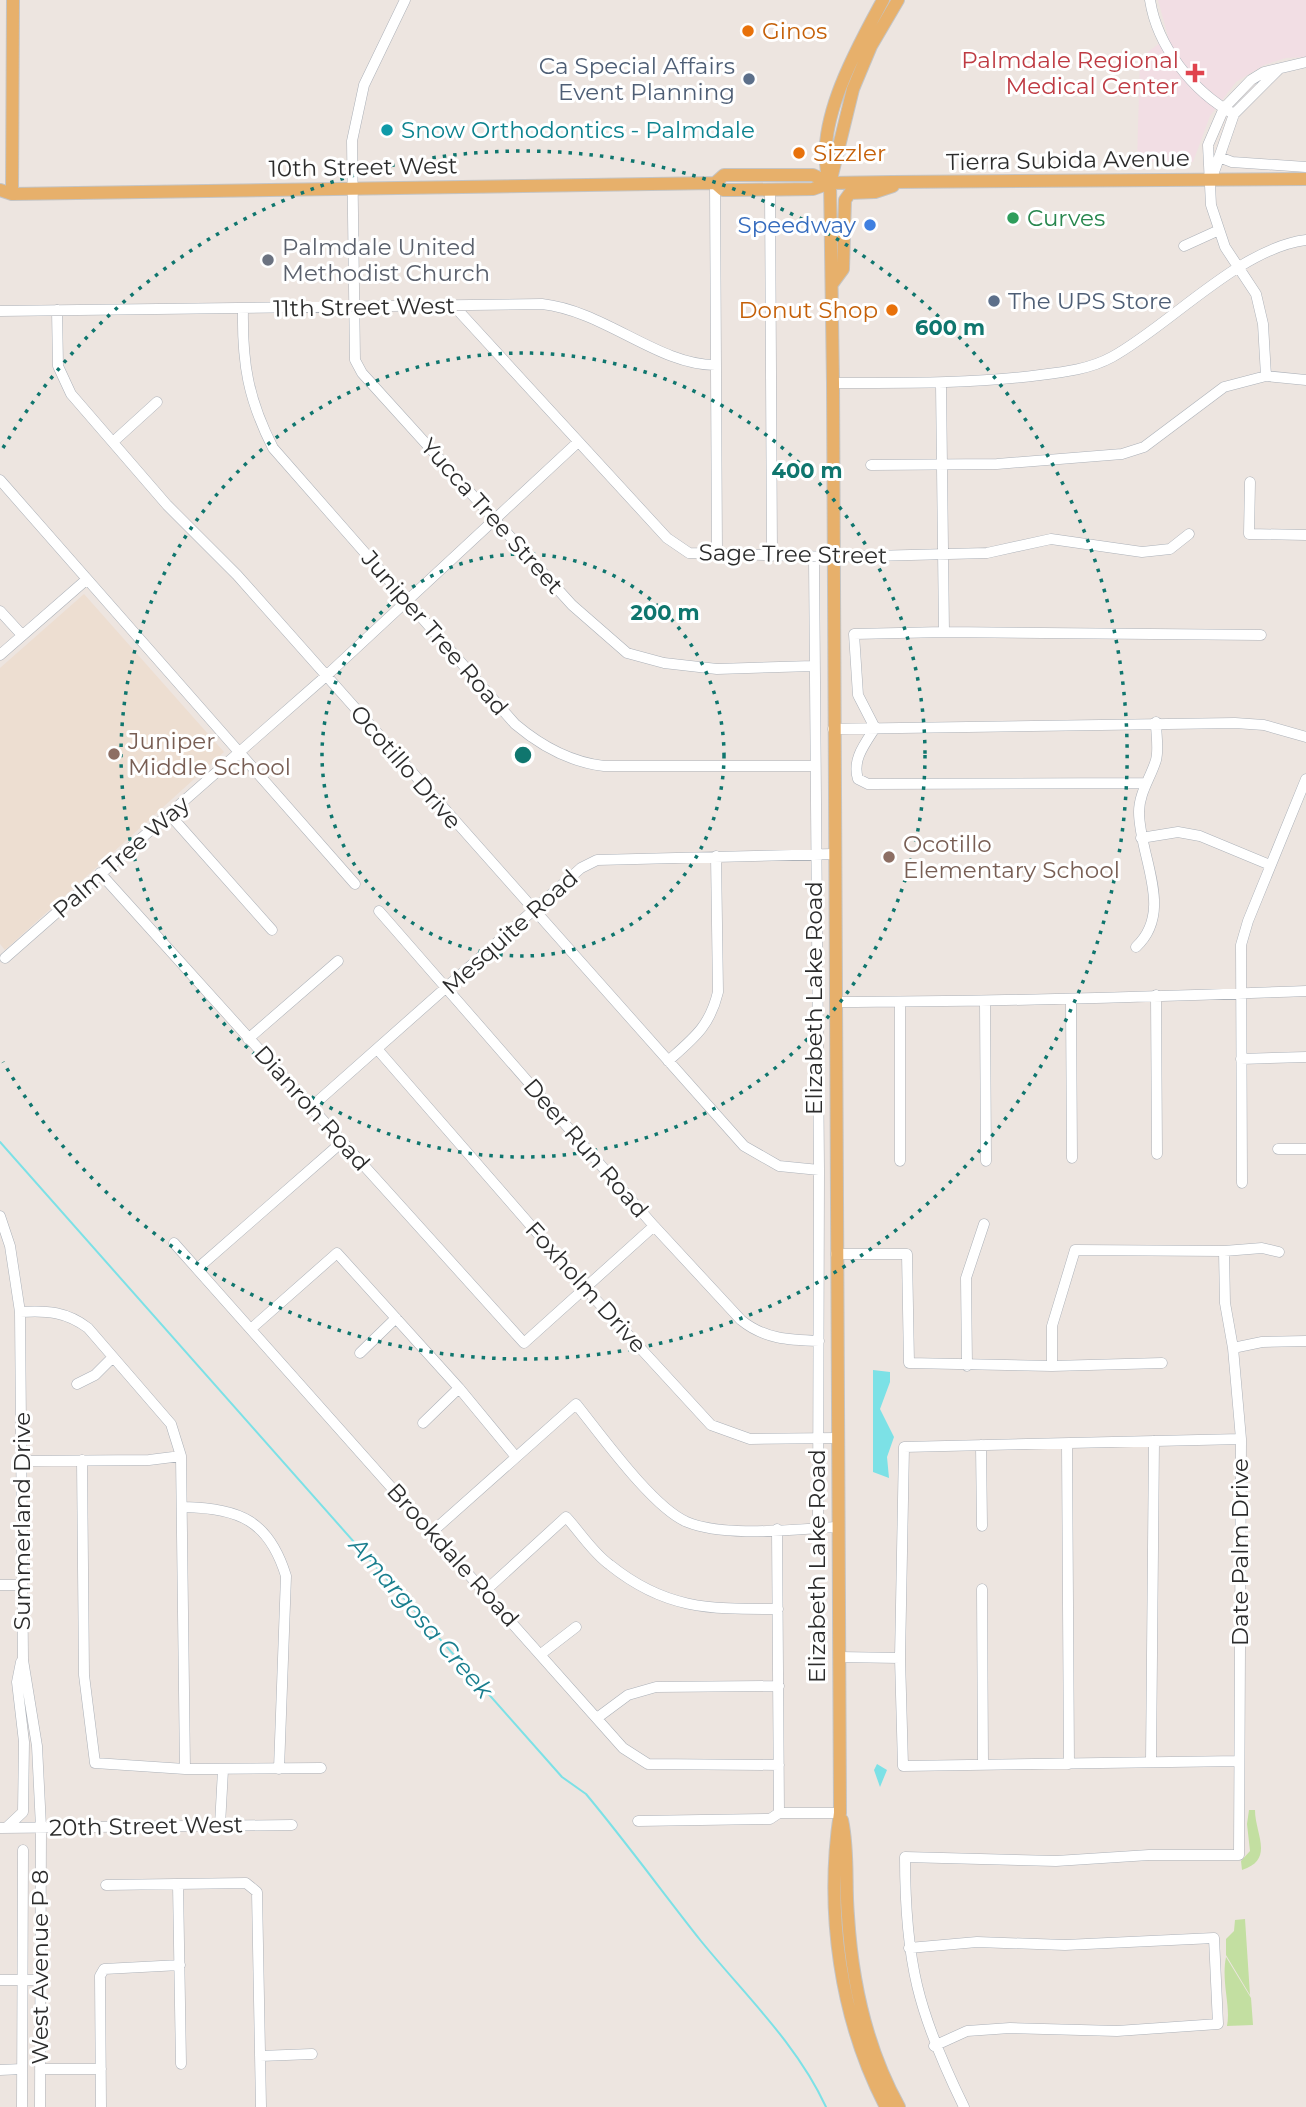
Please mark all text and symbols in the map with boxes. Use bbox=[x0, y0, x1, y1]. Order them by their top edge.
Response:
place label: Ginos bbox=[762, 17, 827, 45]
marker: Ginos bbox=[740, 23, 756, 39]
place label: Palmdale Regional Medical Center bbox=[961, 46, 1179, 100]
place label: Ca Special Affairs Event Planning bbox=[539, 52, 735, 106]
marker: Palmdale Regional Medical Center bbox=[1185, 63, 1205, 83]
marker: Ca Special Affairs Event Planning bbox=[741, 71, 757, 87]
place label: Snow Orthodontics - Palmdale bbox=[401, 116, 755, 144]
marker: Snow Orthodontics - Palmdale bbox=[379, 122, 395, 138]
place label: Sizzler bbox=[813, 139, 886, 167]
street label: Tierra Subida Avenue bbox=[946, 144, 1190, 176]
marker: Sizzler bbox=[791, 145, 807, 161]
street label: 10th Street West bbox=[268, 151, 458, 183]
place label: Curves bbox=[1027, 204, 1105, 232]
marker: Curves bbox=[1005, 210, 1021, 226]
place label: Speedway bbox=[738, 211, 857, 239]
marker: Speedway bbox=[862, 217, 878, 233]
place label: Palmdale United Methodist Church bbox=[282, 233, 490, 287]
marker: Palmdale United Methodist Church bbox=[260, 252, 276, 268]
place label: The UPS Store bbox=[1008, 287, 1172, 315]
street label: 11th Street West bbox=[273, 291, 455, 323]
marker: The UPS Store bbox=[986, 293, 1002, 309]
place label: Donut Shop bbox=[739, 296, 878, 324]
marker: Donut Shop bbox=[884, 302, 900, 318]
text: 600 m bbox=[915, 315, 985, 340]
street label: Yucca Tree Street bbox=[415, 432, 569, 600]
text: 400 m bbox=[772, 458, 842, 483]
street label: Sage Tree Street bbox=[698, 538, 888, 570]
street label: Juniper Tree Road bbox=[355, 544, 514, 721]
text: 200 m bbox=[631, 600, 699, 625]
street label: Ocotillo Drive bbox=[345, 699, 467, 835]
place label: Juniper Middle School bbox=[127, 727, 291, 781]
centre of rings bbox=[511, 743, 535, 767]
marker: Juniper Middle School bbox=[106, 746, 122, 762]
street label: Palm Tree Way bbox=[47, 790, 195, 924]
place label: Ocotillo Elementary School bbox=[903, 830, 1120, 884]
marker: Ocotillo Elementary School bbox=[881, 849, 897, 865]
street label: Mesquite Road bbox=[436, 864, 584, 1000]
street label: Elizabeth Lake Road bbox=[800, 881, 828, 1115]
street label: Dianron Road bbox=[248, 1039, 376, 1177]
street label: Deer Run Road bbox=[518, 1072, 654, 1224]
street label: Foxholm Drive bbox=[520, 1215, 652, 1359]
street label: Summerland Drive bbox=[8, 1412, 36, 1630]
street label: Elizabeth Lake Road bbox=[803, 1449, 831, 1683]
street label: Date Palm Drive bbox=[1226, 1458, 1254, 1646]
street label: Brookdale Road bbox=[381, 1477, 525, 1633]
water label: Amargosa Creek bbox=[342, 1530, 500, 1705]
street label: 20th Street West bbox=[49, 1810, 243, 1842]
street label: West Avenue P 8 bbox=[26, 1870, 54, 2064]

